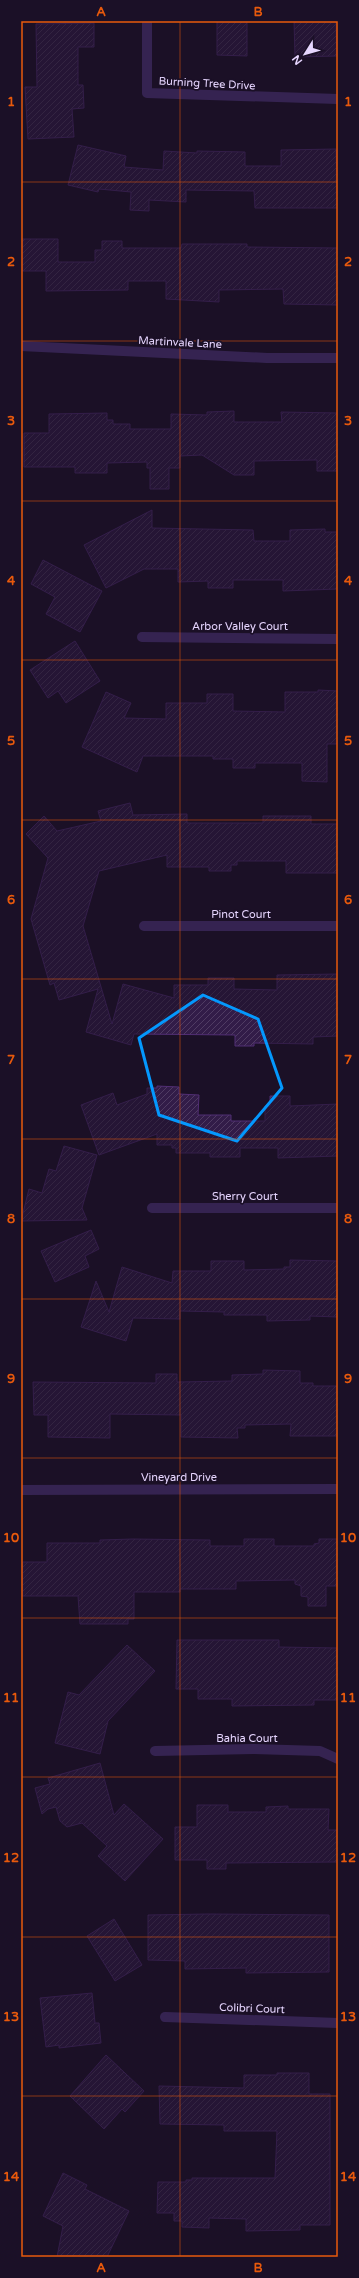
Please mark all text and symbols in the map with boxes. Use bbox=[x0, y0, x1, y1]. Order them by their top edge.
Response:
text: A bbox=[96, 4, 106, 20]
text: B bbox=[253, 4, 263, 20]
north arrow bbox=[285, 34, 325, 74]
text: N bbox=[290, 52, 305, 67]
street label: Burning Tree Drive bbox=[158, 74, 256, 93]
text: 1 bbox=[7, 94, 15, 110]
text: 1 bbox=[344, 94, 352, 110]
text: 2 bbox=[7, 254, 15, 270]
text: 2 bbox=[344, 254, 352, 270]
street label: Martinvale Lane bbox=[138, 334, 222, 351]
text: 3 bbox=[7, 413, 15, 429]
text: 3 bbox=[344, 413, 352, 429]
text: 4 bbox=[7, 573, 16, 589]
text: 4 bbox=[344, 573, 353, 589]
street label: Arbor Valley Court bbox=[192, 620, 288, 633]
text: 5 bbox=[7, 733, 15, 749]
text: 5 bbox=[344, 733, 352, 749]
text: 6 bbox=[7, 892, 15, 908]
text: 6 bbox=[344, 892, 352, 908]
street label: Pinot Court bbox=[211, 908, 271, 921]
text: 7 bbox=[7, 1052, 15, 1068]
text: 7 bbox=[344, 1052, 352, 1068]
street label: Sherry Court bbox=[212, 1190, 278, 1203]
text: 8 bbox=[7, 1211, 15, 1227]
text: 8 bbox=[344, 1211, 352, 1227]
text: 9 bbox=[7, 1371, 15, 1387]
text: 9 bbox=[344, 1371, 352, 1387]
street label: Vineyard Drive bbox=[141, 1471, 217, 1484]
text: 10 bbox=[3, 1530, 19, 1546]
text: 10 bbox=[340, 1530, 356, 1546]
text: 11 bbox=[3, 1690, 19, 1706]
text: 11 bbox=[340, 1690, 356, 1706]
street label: Bahia Court bbox=[216, 1732, 278, 1745]
text: 12 bbox=[3, 1850, 19, 1866]
text: 12 bbox=[340, 1850, 356, 1866]
street label: Colibri Court bbox=[219, 2001, 285, 2016]
text: 13 bbox=[3, 2009, 19, 2025]
text: 13 bbox=[340, 2009, 356, 2025]
text: 14 bbox=[3, 2169, 20, 2185]
text: 14 bbox=[340, 2169, 357, 2185]
text: A bbox=[96, 2260, 106, 2276]
text: B bbox=[253, 2260, 263, 2276]

